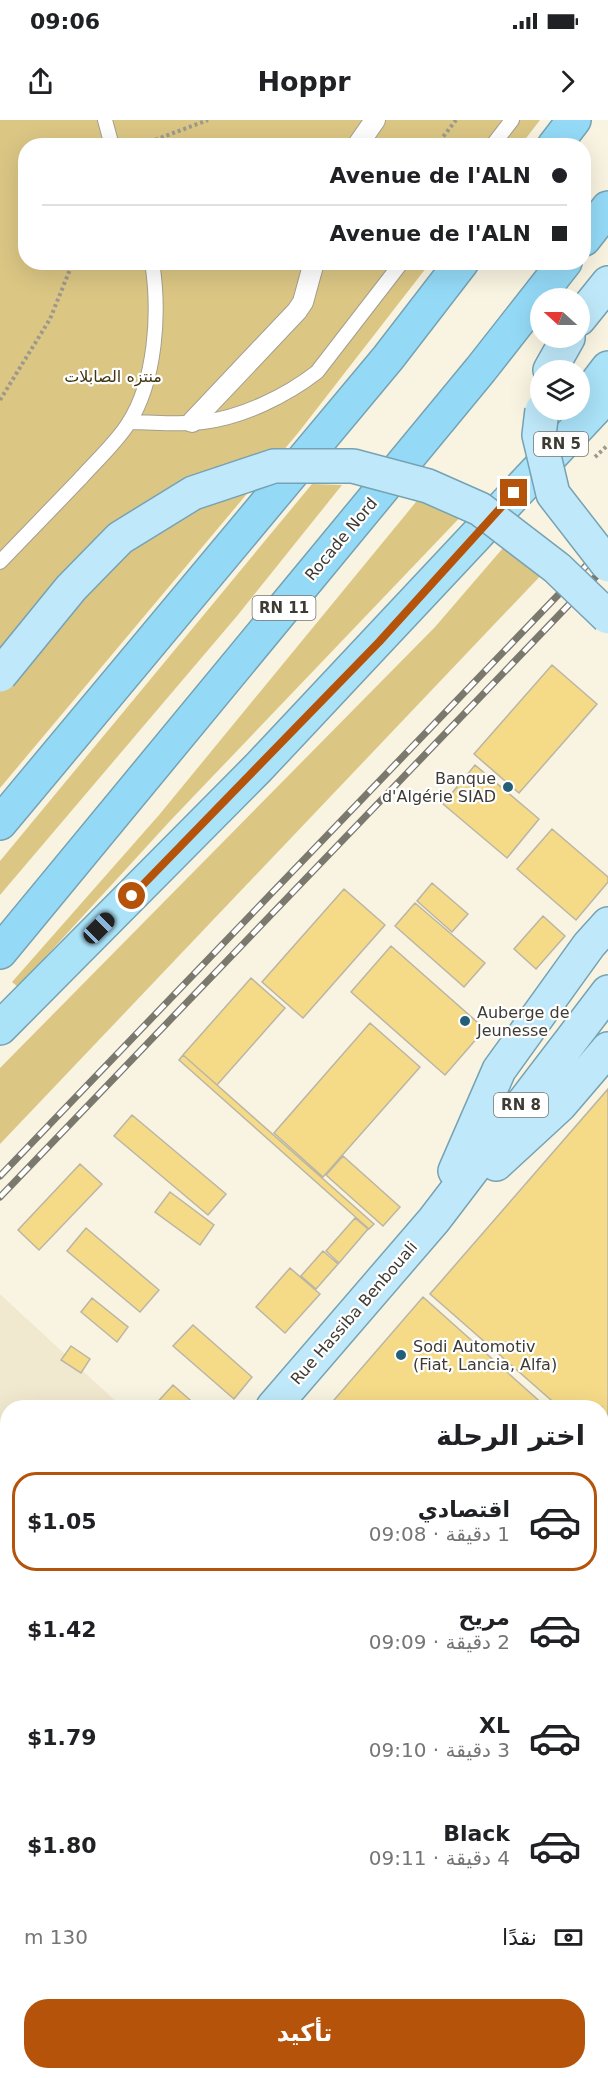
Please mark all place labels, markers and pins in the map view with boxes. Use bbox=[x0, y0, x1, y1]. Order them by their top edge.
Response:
place label: Banque d'Algérie SIAD bbox=[382, 769, 496, 806]
marker: Banque d'Algérie SIAD bbox=[501, 780, 515, 794]
place label: Auberge de Jeunesse bbox=[476, 1003, 569, 1040]
marker: Auberge de Jeunesse bbox=[458, 1014, 472, 1028]
place label: Sodi Automotiv (Fiat, Lancia, Alfa) bbox=[413, 1337, 557, 1374]
marker: Sodi Automotiv (Fiat, Lancia, Alfa) bbox=[394, 1348, 408, 1362]

